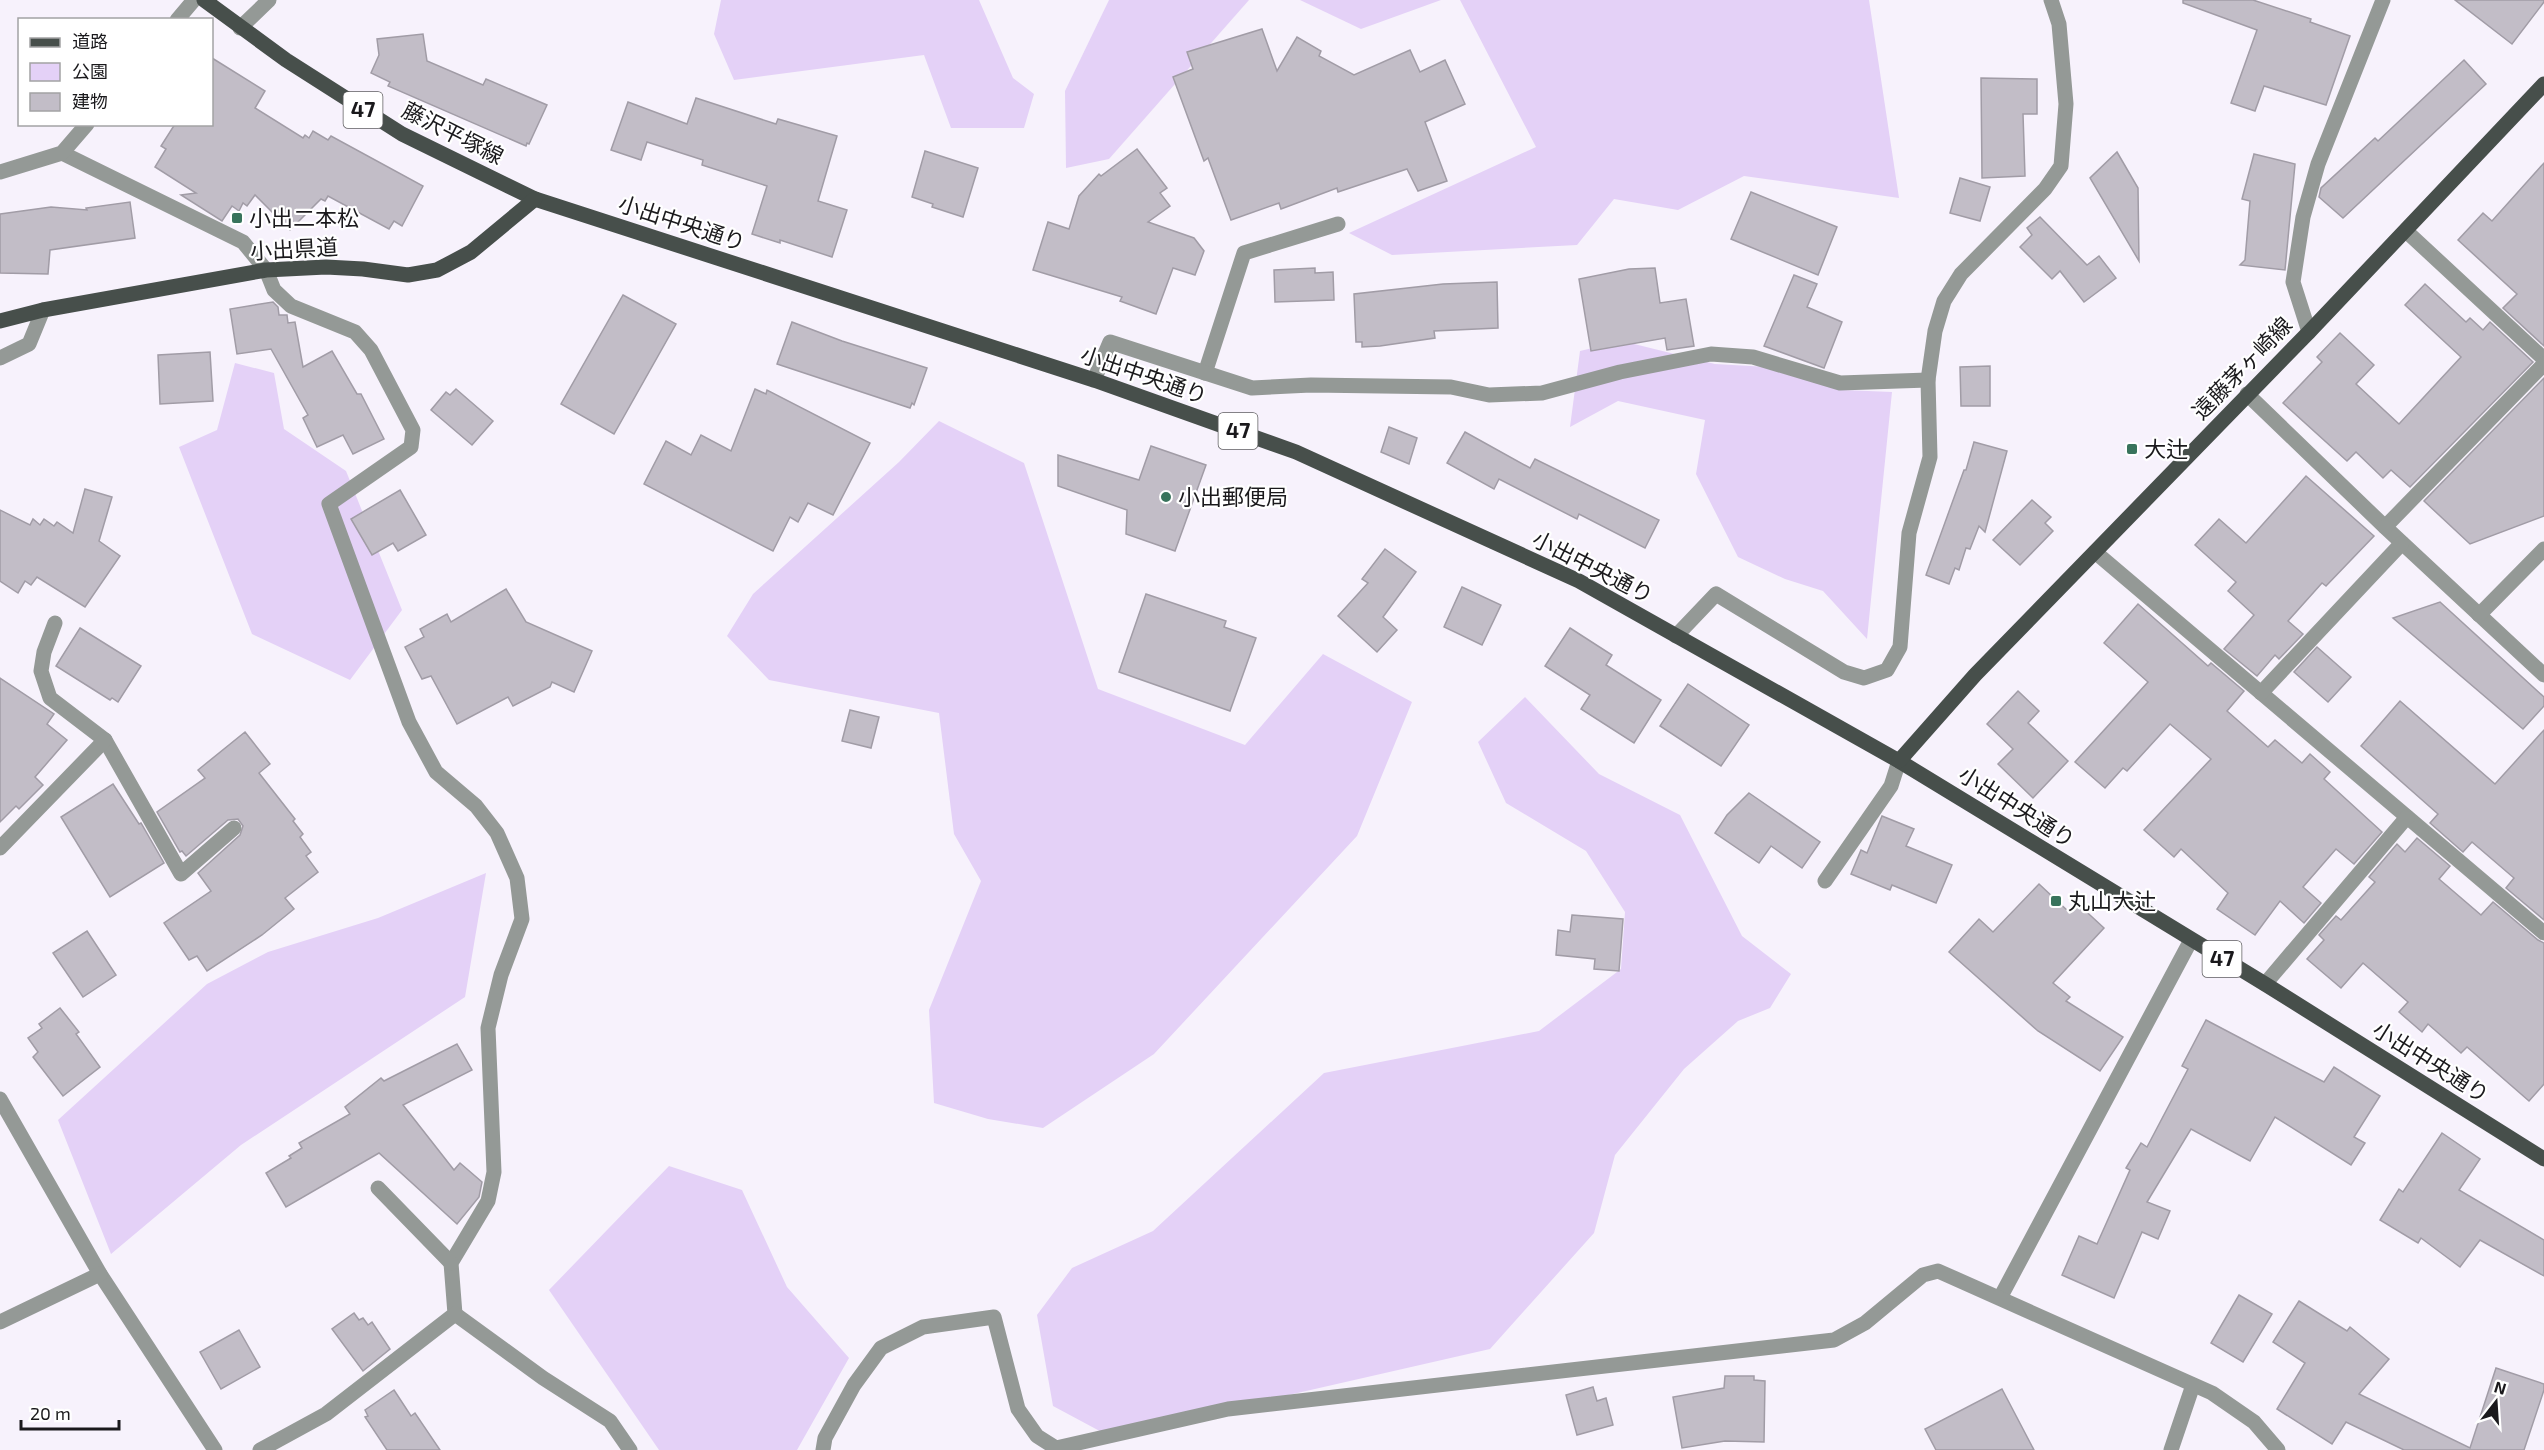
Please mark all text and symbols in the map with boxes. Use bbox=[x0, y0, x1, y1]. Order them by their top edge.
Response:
legend bbox=[18, 18, 213, 126]
text: 道路 bbox=[72, 30, 108, 52]
text: 公園 bbox=[72, 60, 108, 82]
text: 建物 bbox=[72, 90, 108, 112]
road number: 47 bbox=[344, 92, 382, 128]
street label: 藤沢平塚線 bbox=[399, 96, 508, 169]
street label: 小出中央通り bbox=[616, 189, 749, 255]
place label: 小出二本松 bbox=[249, 204, 359, 230]
marker: 小出二本松 bbox=[230, 211, 244, 225]
street label: 小出県道 bbox=[249, 233, 339, 263]
street label: 遠藤茅ヶ崎線 bbox=[2186, 311, 2296, 424]
street label: 小出中央通り bbox=[1078, 340, 1211, 408]
road number: 47 bbox=[1218, 413, 1258, 449]
place label: 大辻 bbox=[2144, 435, 2188, 461]
marker: 大辻 bbox=[2125, 442, 2139, 456]
place label: 小出郵便局 bbox=[1178, 483, 1288, 509]
marker: 小出郵便局 bbox=[1159, 490, 1173, 504]
street label: 小出中央通り bbox=[1529, 525, 1658, 608]
street label: 小出中央通り bbox=[1955, 760, 2080, 852]
place label: 丸山大辻 bbox=[2068, 887, 2156, 913]
marker: 丸山大辻 bbox=[2049, 894, 2063, 908]
road number: 47 bbox=[2202, 941, 2242, 977]
street label: 小出中央通り bbox=[2369, 1015, 2494, 1107]
north arrow bbox=[2466, 1372, 2526, 1432]
text: N bbox=[2492, 1376, 2509, 1398]
scale bar bbox=[21, 1393, 118, 1431]
text: 20 m bbox=[30, 1402, 71, 1424]

